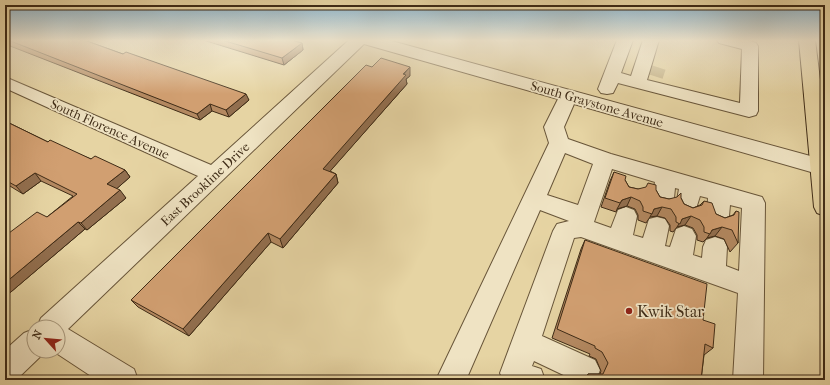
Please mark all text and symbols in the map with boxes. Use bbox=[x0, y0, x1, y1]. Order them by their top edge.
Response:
street label: South Graystone Avenue bbox=[529, 78, 666, 130]
street label: South Florence Avenue bbox=[48, 96, 172, 162]
street label: East Brookline Drive bbox=[158, 139, 253, 229]
place label: Kwik Star bbox=[637, 302, 704, 321]
marker: Kwik Star bbox=[624, 306, 634, 316]
north arrow bbox=[26, 319, 66, 359]
text: N bbox=[30, 327, 46, 341]

